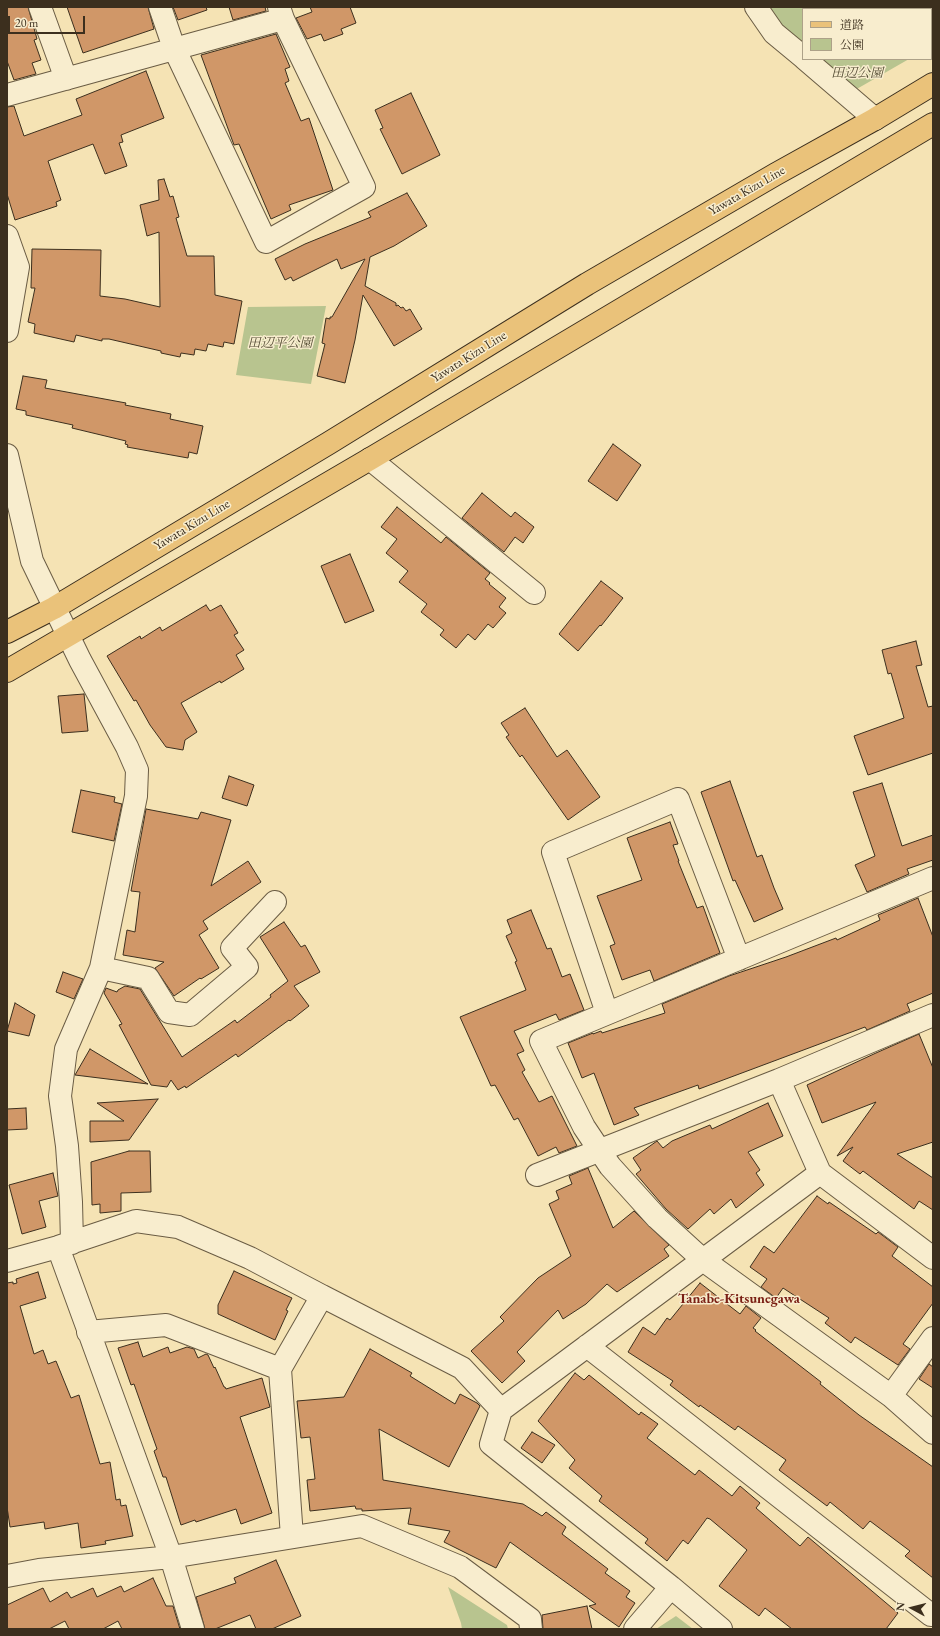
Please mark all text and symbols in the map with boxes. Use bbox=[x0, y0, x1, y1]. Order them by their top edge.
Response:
scale bar bbox=[10, 8, 87, 34]
legend bbox=[802, 8, 932, 60]
text: 20 m bbox=[15, 15, 38, 31]
text: 道路 bbox=[840, 17, 864, 33]
text: 公園 bbox=[840, 37, 864, 53]
park label: 田辺公園 bbox=[831, 65, 883, 81]
street label: Yawata Kizu Line bbox=[706, 163, 788, 219]
street label: Yawata Kizu Line bbox=[428, 328, 510, 386]
park label: 田辺平公園 bbox=[248, 335, 312, 351]
street label: Yawata Kizu Line bbox=[151, 496, 233, 554]
district label: Tanabe-Kitsunegawa bbox=[678, 1291, 800, 1307]
north arrow bbox=[892, 1588, 932, 1628]
text: N bbox=[893, 1601, 908, 1612]

